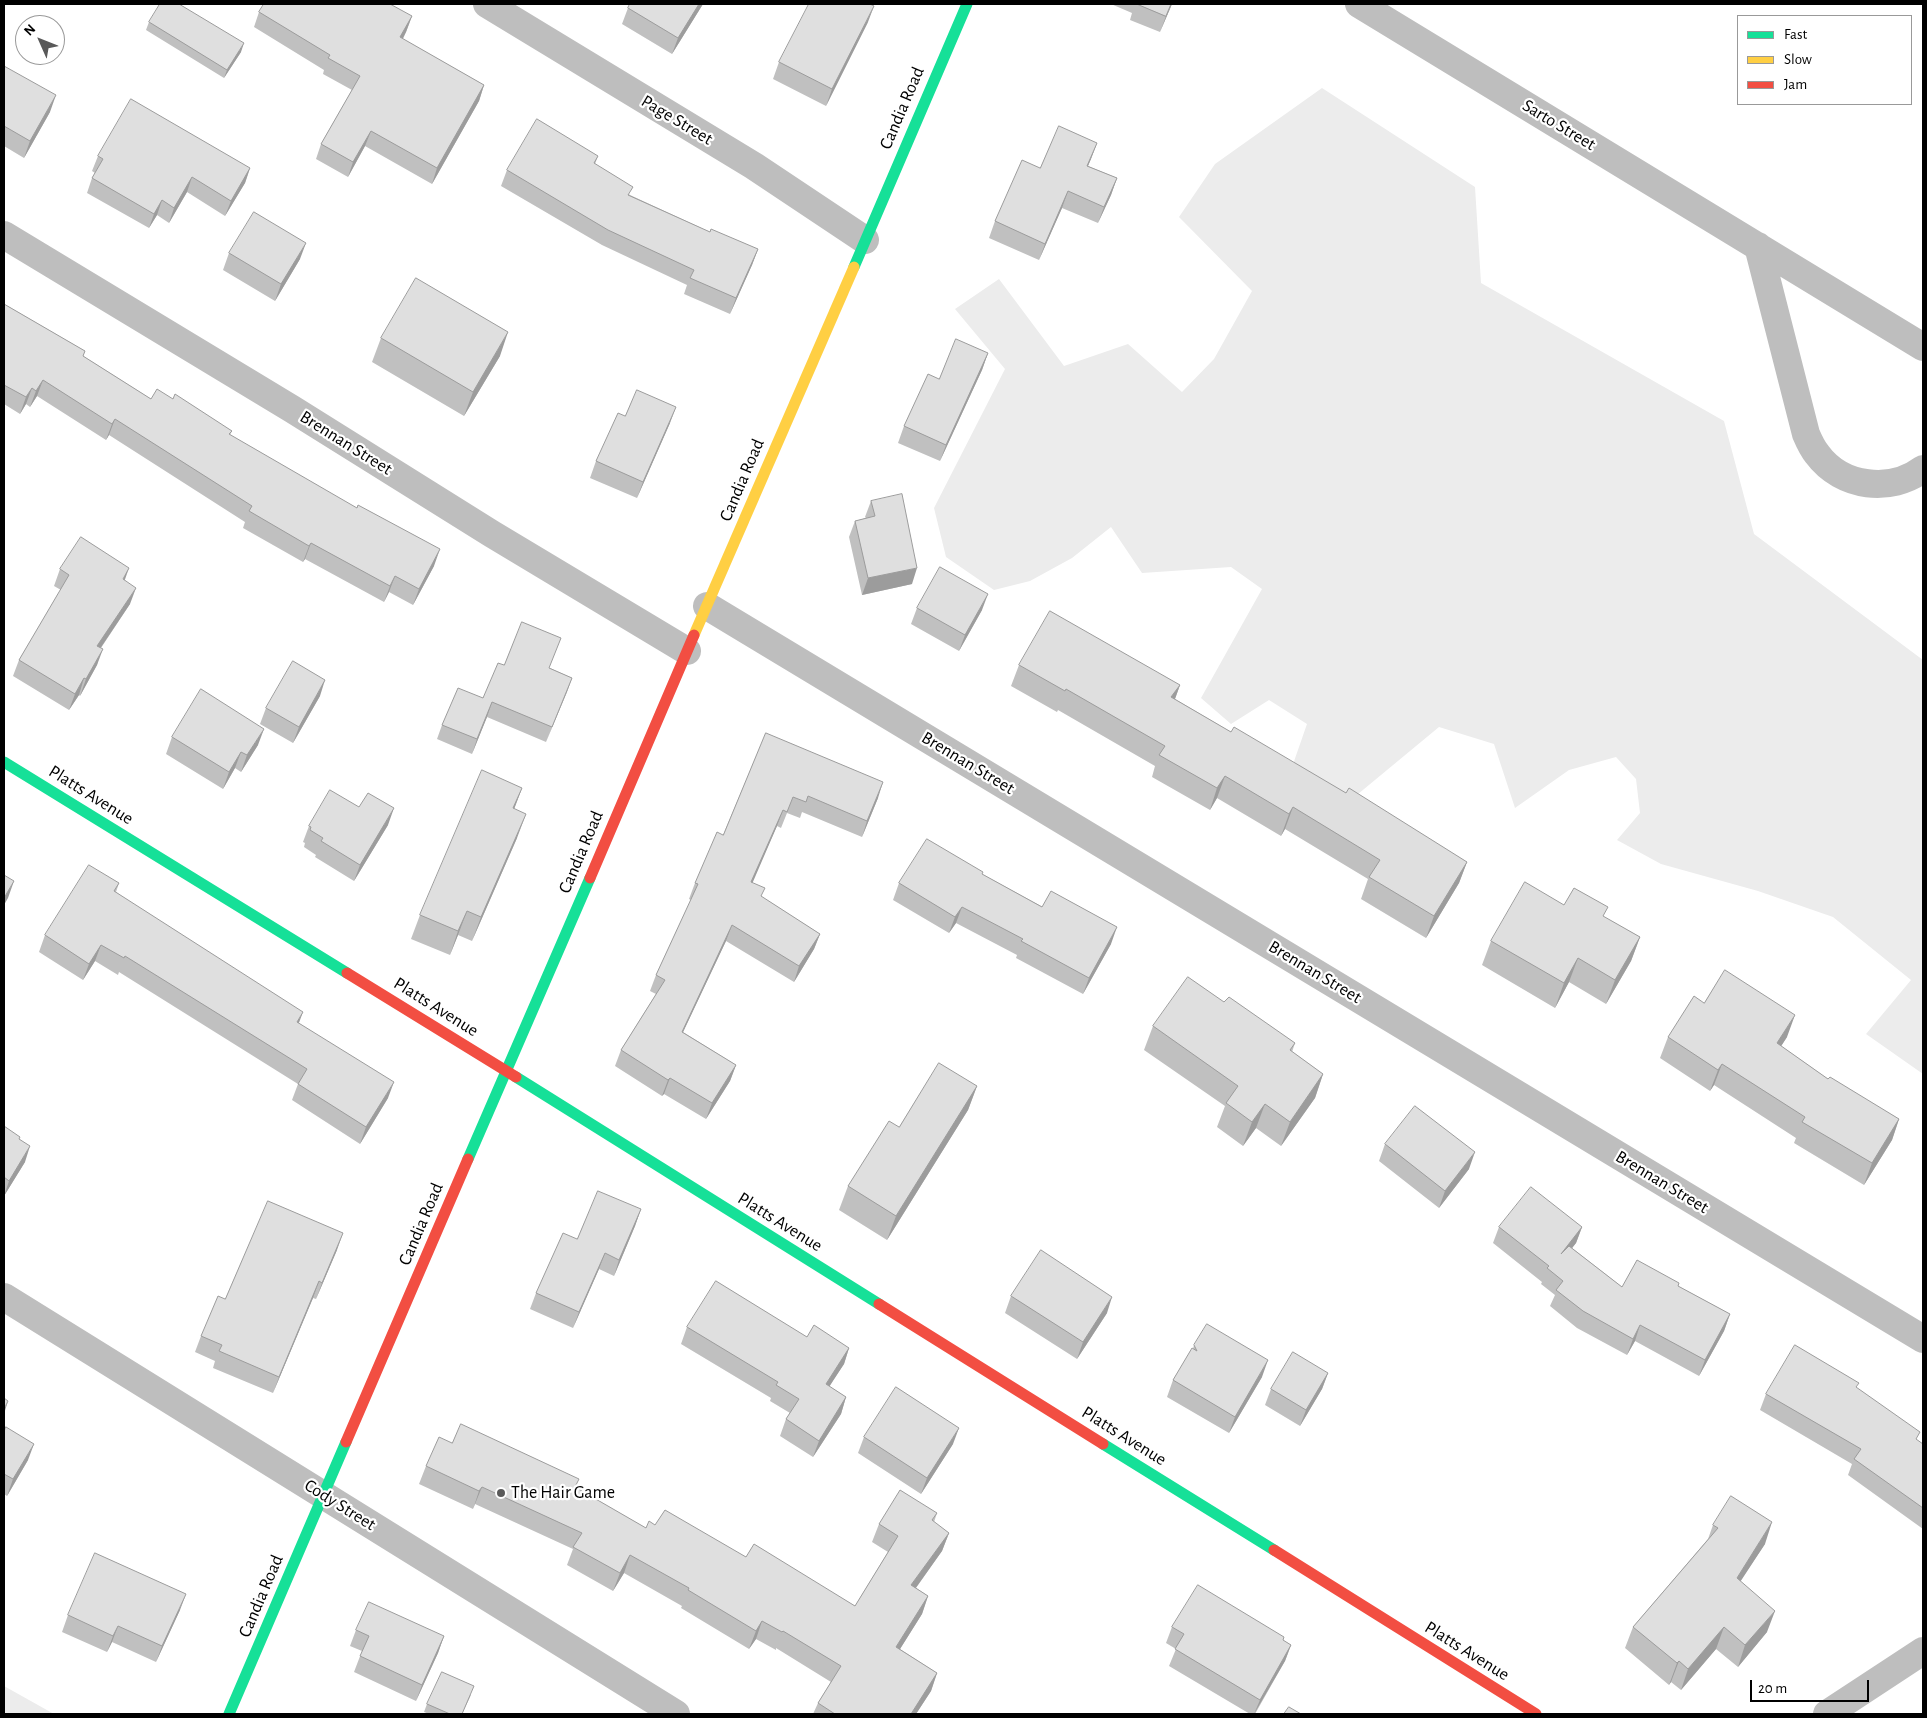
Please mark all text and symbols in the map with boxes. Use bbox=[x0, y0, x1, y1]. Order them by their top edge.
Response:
north arrow bbox=[15, 15, 65, 65]
legend bbox=[1737, 15, 1912, 105]
text: N bbox=[22, 22, 38, 39]
text: Fast bbox=[1784, 27, 1807, 42]
text: Slow bbox=[1784, 52, 1812, 67]
street label: Candia Road bbox=[875, 63, 929, 153]
text: Jam bbox=[1784, 77, 1807, 92]
street label: Page Street bbox=[637, 90, 717, 150]
street label: Sarto Street bbox=[1518, 95, 1600, 155]
street label: Brennan Street bbox=[296, 406, 396, 480]
street label: Candia Road bbox=[715, 435, 769, 525]
street label: Brennan Street bbox=[918, 727, 1018, 799]
street label: Platts Avenue bbox=[45, 760, 137, 830]
street label: Candia Road bbox=[554, 807, 608, 897]
street label: Brennan Street bbox=[1265, 936, 1365, 1008]
street label: Platts Avenue bbox=[390, 972, 482, 1042]
street label: Brennan Street bbox=[1612, 1146, 1712, 1218]
street label: Candia Road bbox=[394, 1179, 448, 1269]
street label: Platts Avenue bbox=[734, 1187, 826, 1257]
street label: Platts Avenue bbox=[1078, 1401, 1170, 1471]
street label: Cody Street bbox=[300, 1475, 380, 1535]
place label: The Hair Game bbox=[511, 1482, 615, 1504]
marker: The Hair Game bbox=[495, 1487, 507, 1499]
street label: Candia Road bbox=[234, 1551, 288, 1641]
street label: Platts Avenue bbox=[1421, 1616, 1513, 1686]
scale bar bbox=[1752, 1670, 1871, 1702]
text: 20 m bbox=[1758, 1681, 1787, 1696]

